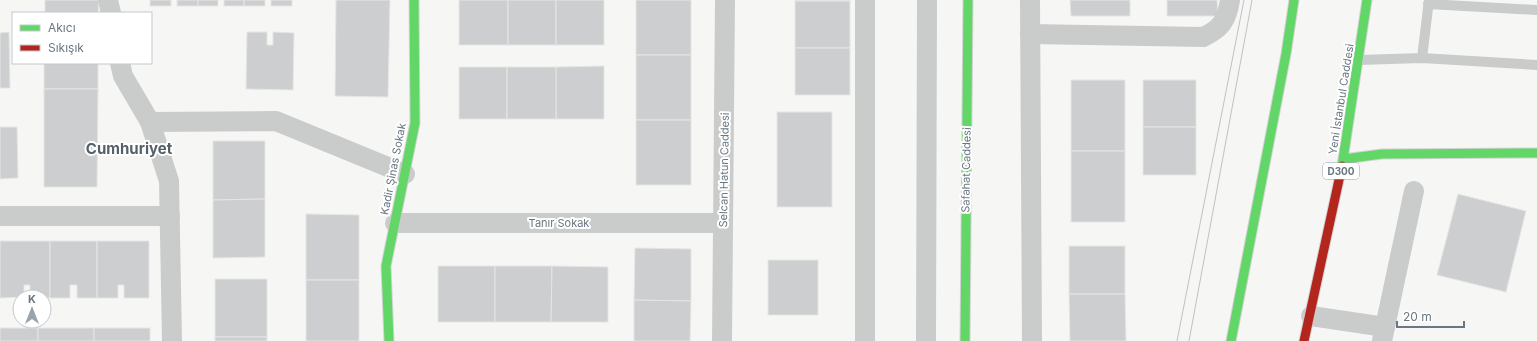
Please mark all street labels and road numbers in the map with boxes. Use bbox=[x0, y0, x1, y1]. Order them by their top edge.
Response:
street label: Yeni İstanbul Caddesi bbox=[1325, 43, 1357, 155]
street label: Selcan Hatun Caddesi bbox=[716, 112, 732, 228]
street label: Kadir Şinas Sokak bbox=[377, 122, 409, 216]
street label: Safahat Caddesi bbox=[958, 127, 974, 213]
road number: D300 bbox=[1323, 163, 1359, 179]
street label: Tanır Sokak bbox=[529, 216, 589, 230]

